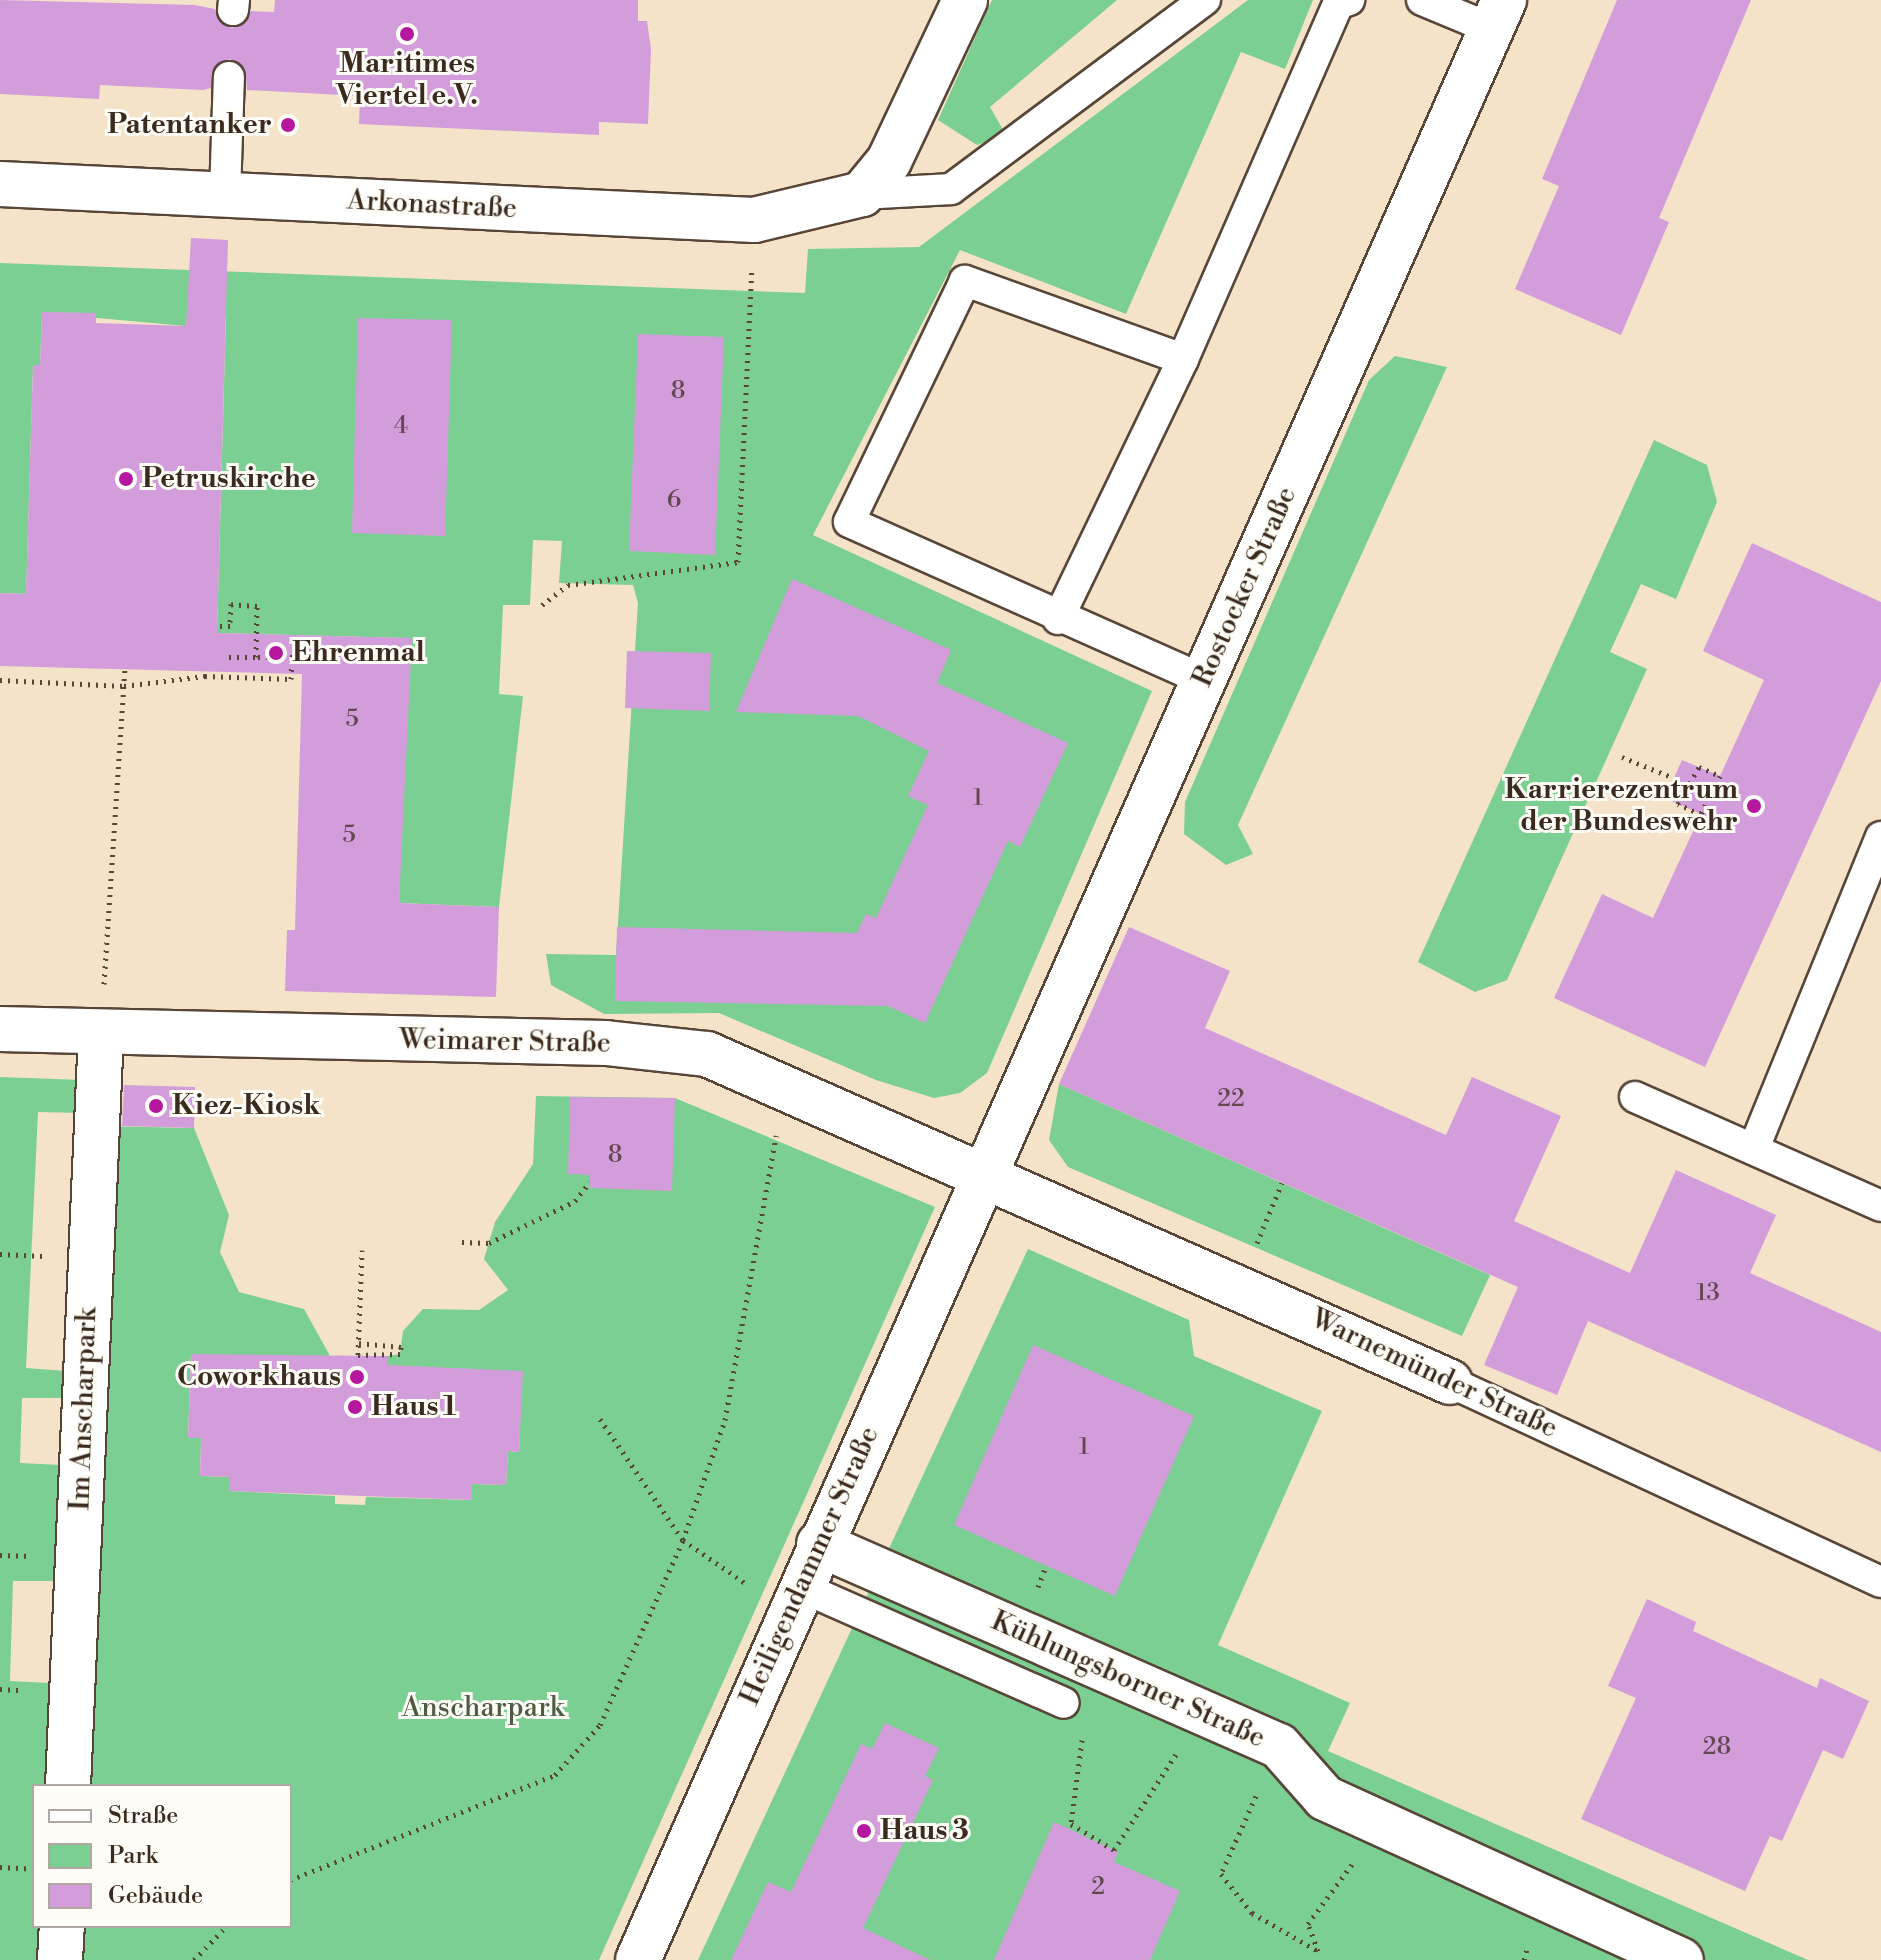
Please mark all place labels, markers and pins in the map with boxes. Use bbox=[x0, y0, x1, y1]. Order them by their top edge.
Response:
marker: Maritimes Viertel e.V. bbox=[398, 25, 416, 43]
place label: Maritimes Viertel e.V. bbox=[336, 47, 478, 113]
place label: Patentanker bbox=[107, 108, 272, 142]
marker: Patentanker bbox=[279, 116, 297, 134]
place label: Petruskirche bbox=[142, 462, 316, 496]
marker: Petruskirche bbox=[117, 470, 135, 488]
place label: Ehrenmal bbox=[292, 636, 425, 670]
marker: Ehrenmal bbox=[267, 644, 285, 662]
place label: Karrierezentrum der Bundeswehr bbox=[1504, 773, 1738, 839]
marker: Karrierezentrum der Bundeswehr bbox=[1745, 797, 1763, 815]
place label: Kiez-Kiosk bbox=[172, 1089, 321, 1123]
marker: Kiez-Kiosk bbox=[147, 1097, 165, 1115]
place label: Coworkhaus bbox=[177, 1360, 341, 1394]
marker: Coworkhaus bbox=[348, 1368, 366, 1386]
place label: Haus 1 bbox=[371, 1390, 456, 1424]
marker: Haus 1 bbox=[346, 1398, 364, 1416]
place label: Haus 3 bbox=[880, 1814, 969, 1848]
marker: Haus 3 bbox=[855, 1822, 873, 1840]

